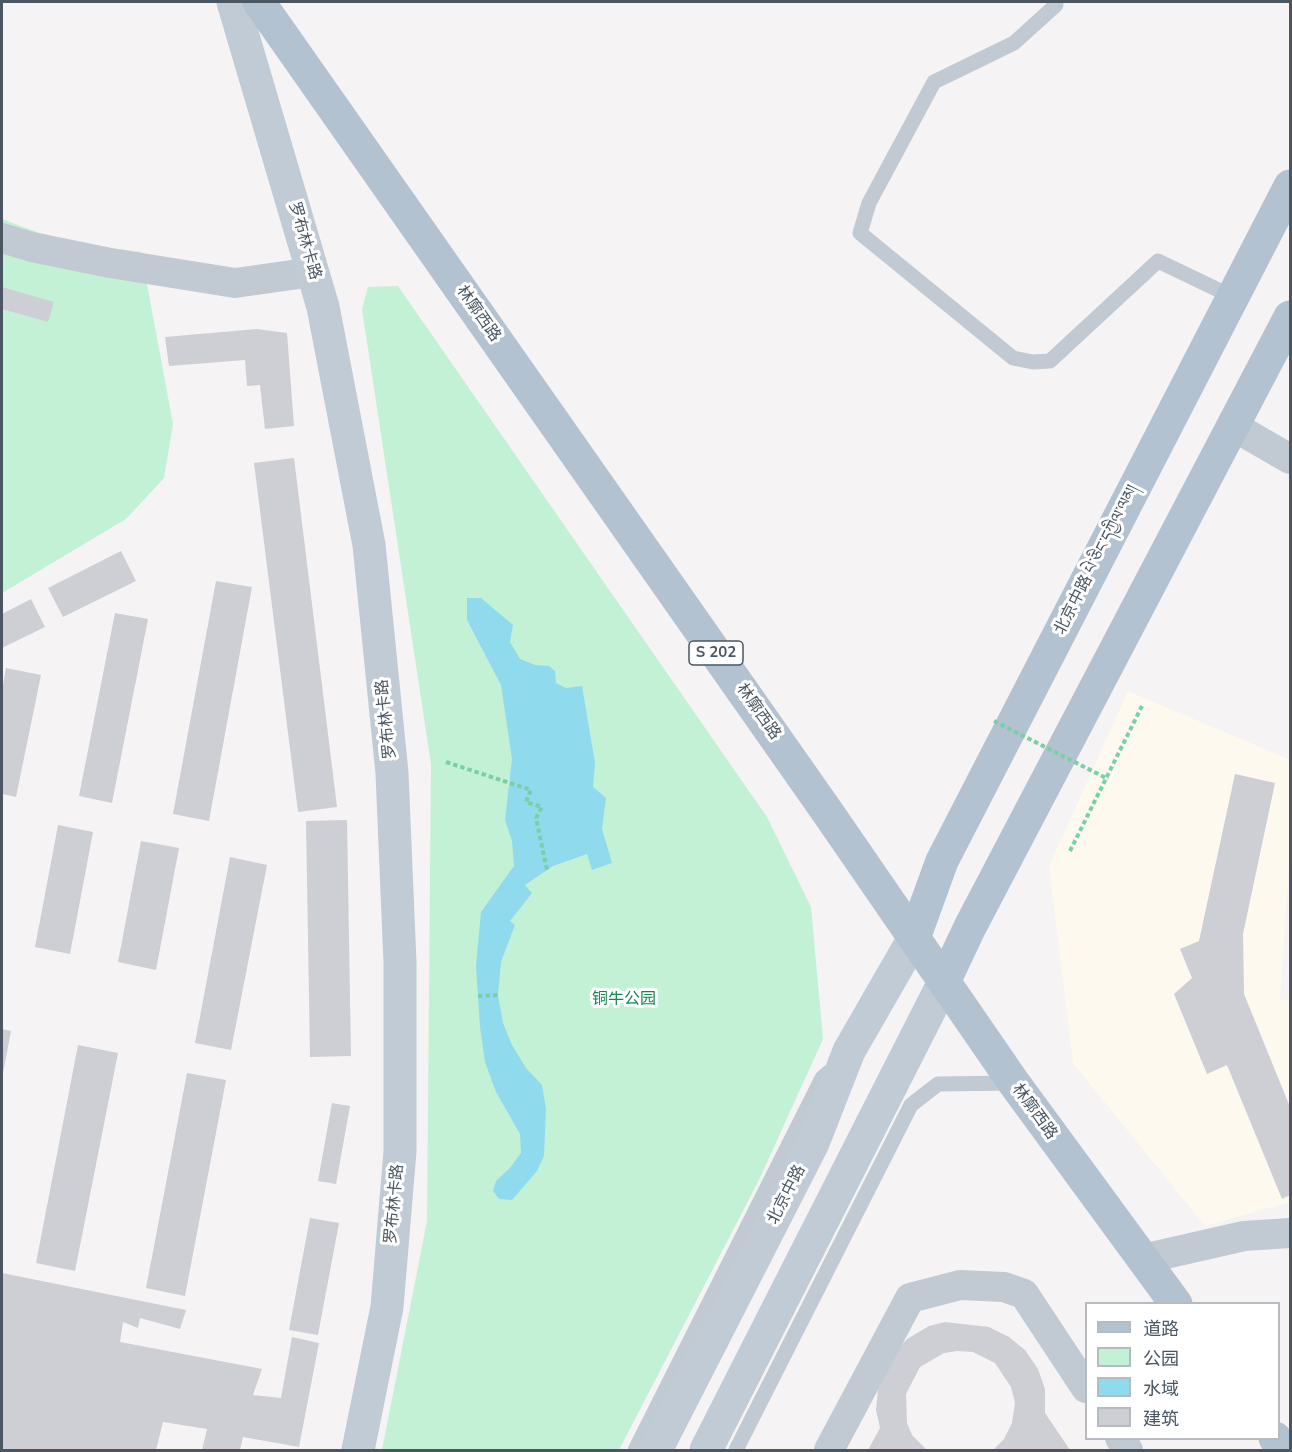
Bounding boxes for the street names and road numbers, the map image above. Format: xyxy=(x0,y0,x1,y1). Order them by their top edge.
street label: 罗布林卡路 xyxy=(284,200,324,282)
street label: 林廓西路 xyxy=(452,282,504,346)
street label: 北京中路 པེ་ཅིང་དཀྱིལ་ལམ། xyxy=(1051,482,1143,638)
road number: S 202 xyxy=(689,641,743,665)
street label: 罗布林卡路 xyxy=(373,678,401,760)
street label: 林廓西路 xyxy=(732,680,784,744)
street label: 林廓西路 xyxy=(1007,1080,1061,1144)
street label: 北京中路 xyxy=(764,1162,810,1228)
street label: 罗布林卡路 xyxy=(382,1163,408,1245)

